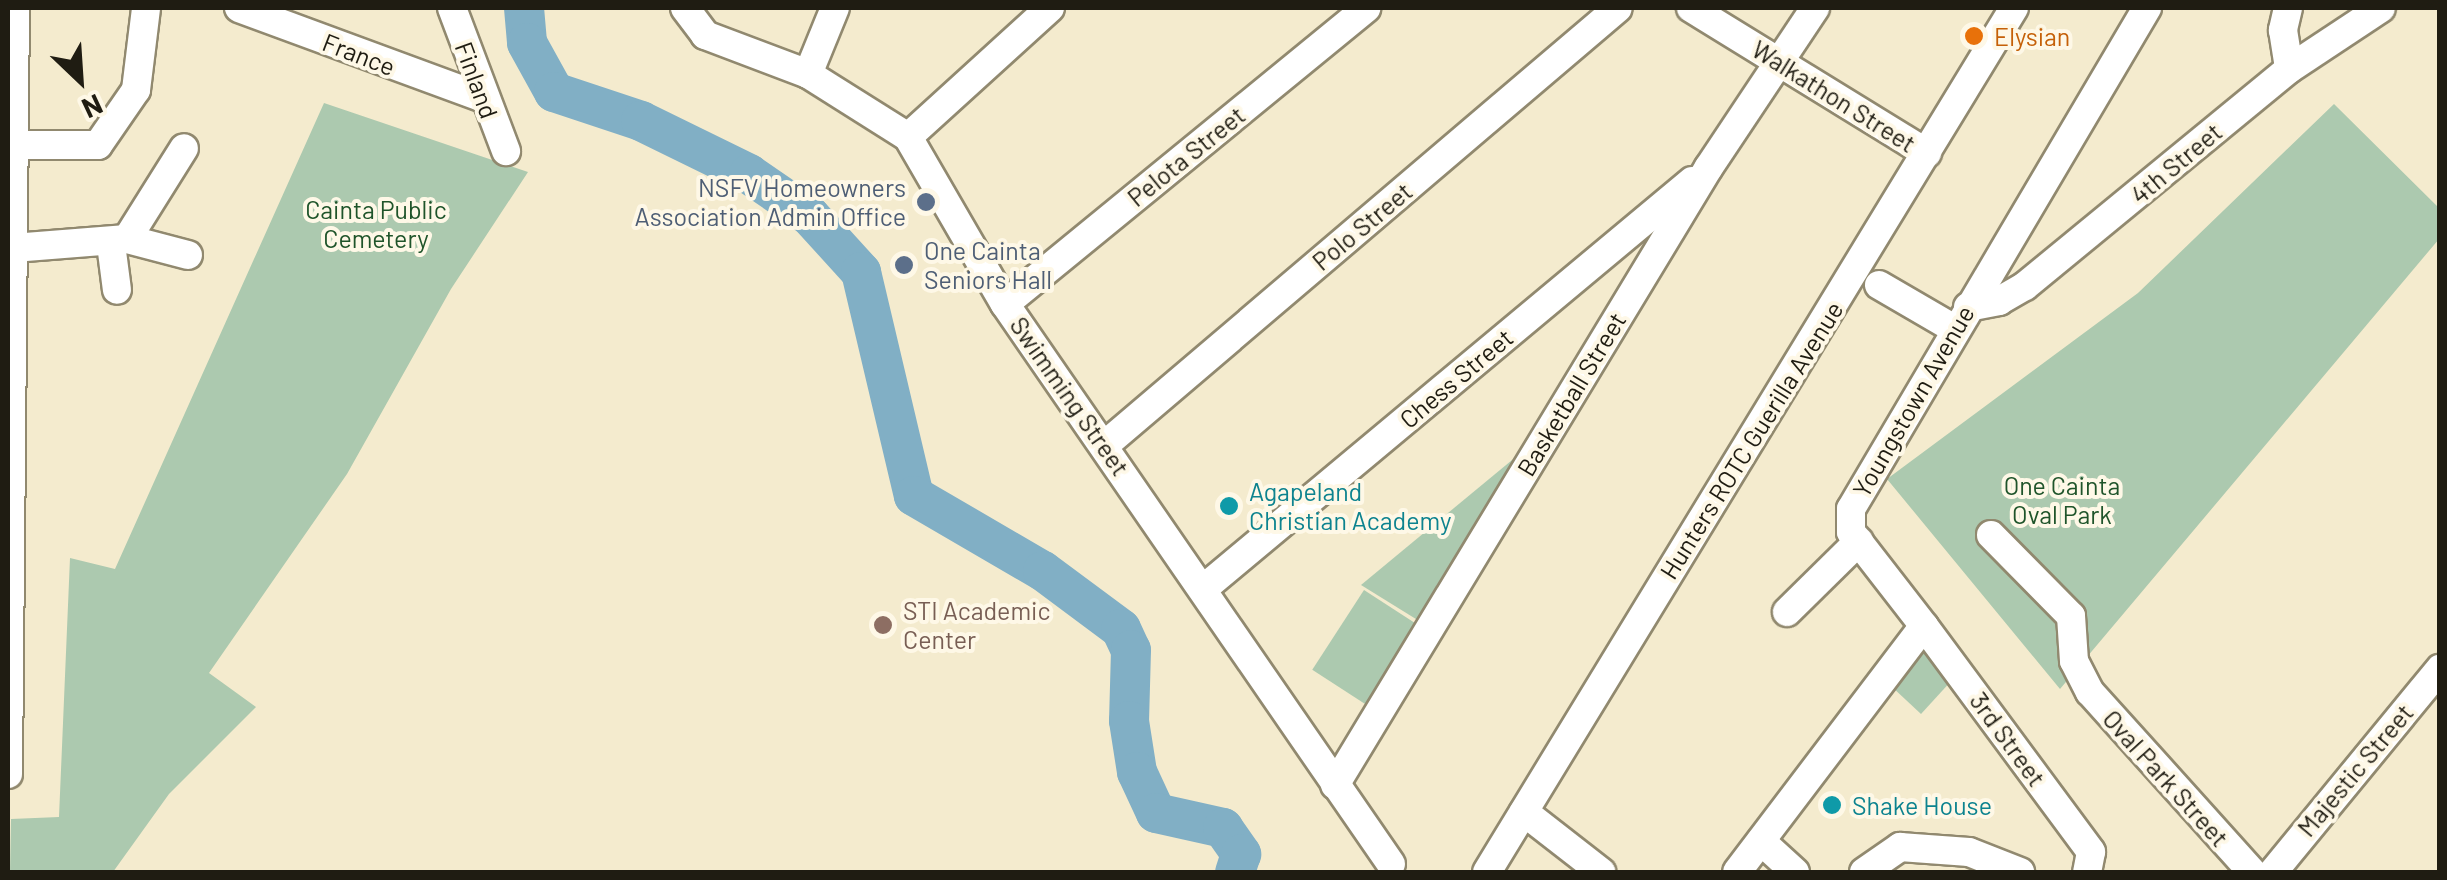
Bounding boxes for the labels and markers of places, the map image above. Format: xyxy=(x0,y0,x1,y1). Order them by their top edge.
place label: Elysian xyxy=(1994,21,2070,51)
marker: Elysian xyxy=(1963,25,1985,47)
place label: NSFV Homeowners Association Admin Office xyxy=(635,173,906,232)
marker: NSFV Homeowners Association Admin Office xyxy=(915,191,937,213)
place label: One Cainta Seniors Hall xyxy=(924,236,1052,295)
marker: One Cainta Seniors Hall xyxy=(893,254,915,276)
place label: Agapeland Christian Academy xyxy=(1249,477,1451,536)
marker: Agapeland Christian Academy xyxy=(1218,495,1240,517)
place label: STI Academic Center xyxy=(903,596,1050,655)
marker: STI Academic Center xyxy=(872,614,894,636)
place label: Shake House xyxy=(1852,790,1992,820)
marker: Shake House xyxy=(1821,794,1843,816)

